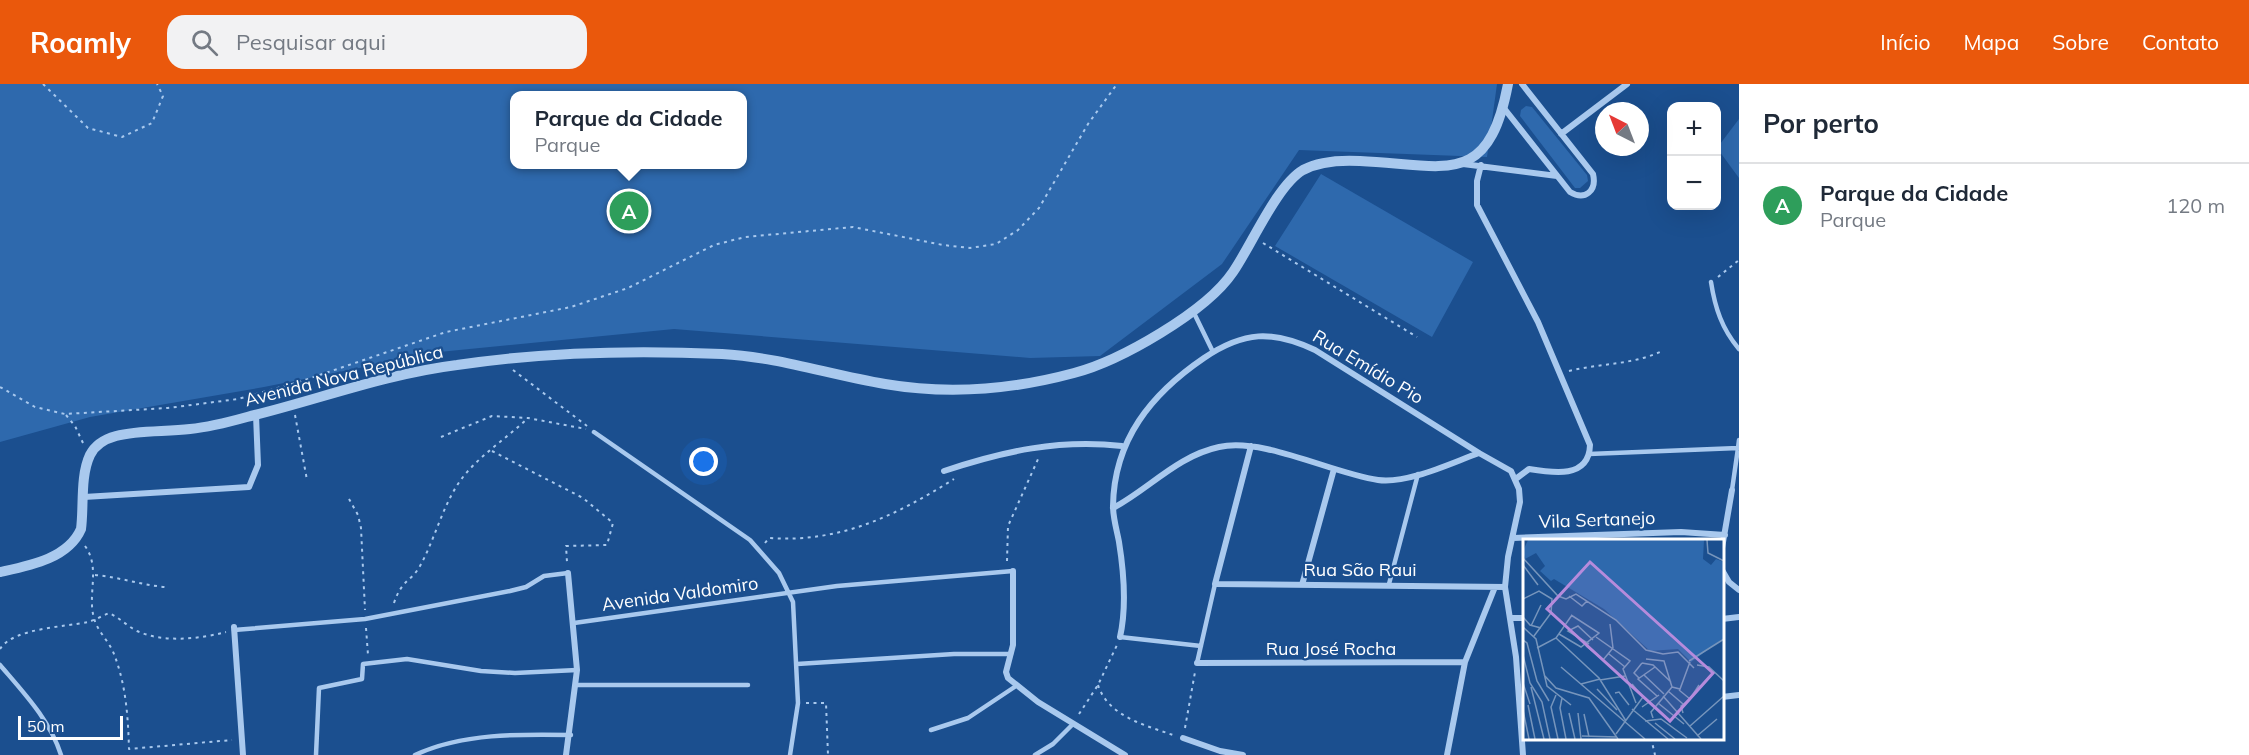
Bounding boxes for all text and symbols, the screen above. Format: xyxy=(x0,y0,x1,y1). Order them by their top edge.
search box xyxy=(167,15,587,69)
text: Roamly xyxy=(30,25,131,60)
icon: search xyxy=(188,26,221,59)
text: Pesquisar aqui xyxy=(236,28,386,56)
text: Início xyxy=(1880,29,1930,55)
text: Mapa xyxy=(1963,29,2019,55)
text: Sobre xyxy=(2052,29,2109,55)
text: Contato xyxy=(2142,29,2219,55)
popup xyxy=(510,91,747,169)
north arrow xyxy=(1595,102,1649,156)
map controls xyxy=(1667,102,1721,210)
button: + xyxy=(1667,102,1721,156)
text: Parque da Cidade xyxy=(534,104,723,132)
text: Por perto xyxy=(1763,107,1879,140)
text: Parque xyxy=(534,132,600,157)
button: − xyxy=(1667,156,1721,210)
text: Parque da Cidade xyxy=(1820,179,2008,207)
pin: A xyxy=(610,188,648,234)
text: A xyxy=(1775,193,1790,218)
text: 120 m xyxy=(2166,193,2225,218)
text: Parque xyxy=(1820,207,1886,232)
street label: Rua Emídio Pio xyxy=(1309,324,1428,409)
street label: Avenida Nova República xyxy=(242,340,446,411)
your location xyxy=(689,447,718,476)
street label: Vila Sertanejo xyxy=(1538,506,1656,533)
inset map xyxy=(1523,539,1724,740)
street label: Rua São Raui xyxy=(1303,558,1417,581)
street label: Avenida Valdomiro xyxy=(600,571,760,616)
street label: Rua José Rocha xyxy=(1266,637,1396,660)
scale bar xyxy=(18,713,123,740)
text: 50 m xyxy=(27,716,64,736)

